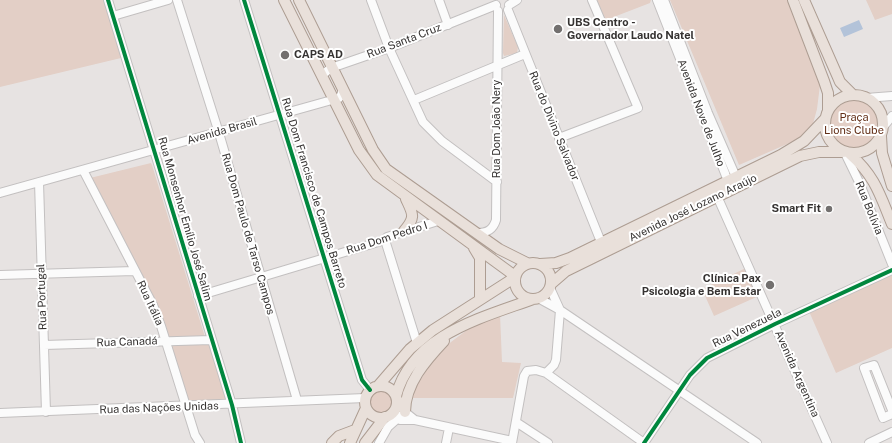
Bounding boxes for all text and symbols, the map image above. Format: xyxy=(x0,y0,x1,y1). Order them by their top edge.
place label: UBS Centro - Governador Laudo Natel xyxy=(567,16,694,42)
street label: Rua Santa Cruz xyxy=(365,21,443,61)
marker: UBS Centro - Governador Laudo Natel xyxy=(552,23,564,35)
place label: CAPS AD xyxy=(294,48,343,62)
marker: CAPS AD xyxy=(279,49,291,61)
street label: Avenida Nove de Julho xyxy=(674,57,728,169)
street label: Rua do Divino Salvador xyxy=(526,69,582,183)
street label: Rua Dom João Nery xyxy=(490,80,504,178)
street label: Rua Dom Francisco de Campos Barreto xyxy=(279,96,349,290)
park label: Praça Lions Clube xyxy=(824,111,884,137)
street label: Avenida Brasil xyxy=(185,115,259,147)
street label: Rua Monsenhor Emílio José Salim xyxy=(155,135,215,303)
street label: Rua Dom Paulo de Tarso Campos xyxy=(219,152,277,316)
street label: Avenida José Lozano Araújo xyxy=(627,171,759,245)
street label: Rua Bolívia xyxy=(852,179,886,237)
place label: Smart Fit xyxy=(772,202,821,216)
marker: Smart Fit xyxy=(824,204,834,214)
street label: Rua Dom Pedro I xyxy=(345,219,429,257)
street label: Rua Portugal xyxy=(34,264,50,330)
place label: Clínica Pax Psicologia e Bem Estar xyxy=(642,272,761,298)
street label: Rua Itália xyxy=(134,278,166,328)
marker: Clínica Pax Psicologia e Bem Estar xyxy=(764,279,776,291)
street label: Rua Venezuela xyxy=(710,306,784,350)
street label: Avenida Argentina xyxy=(772,329,822,419)
street label: Rua Canadá xyxy=(96,334,158,350)
street label: Rua das Nações Unidas xyxy=(99,399,219,417)

